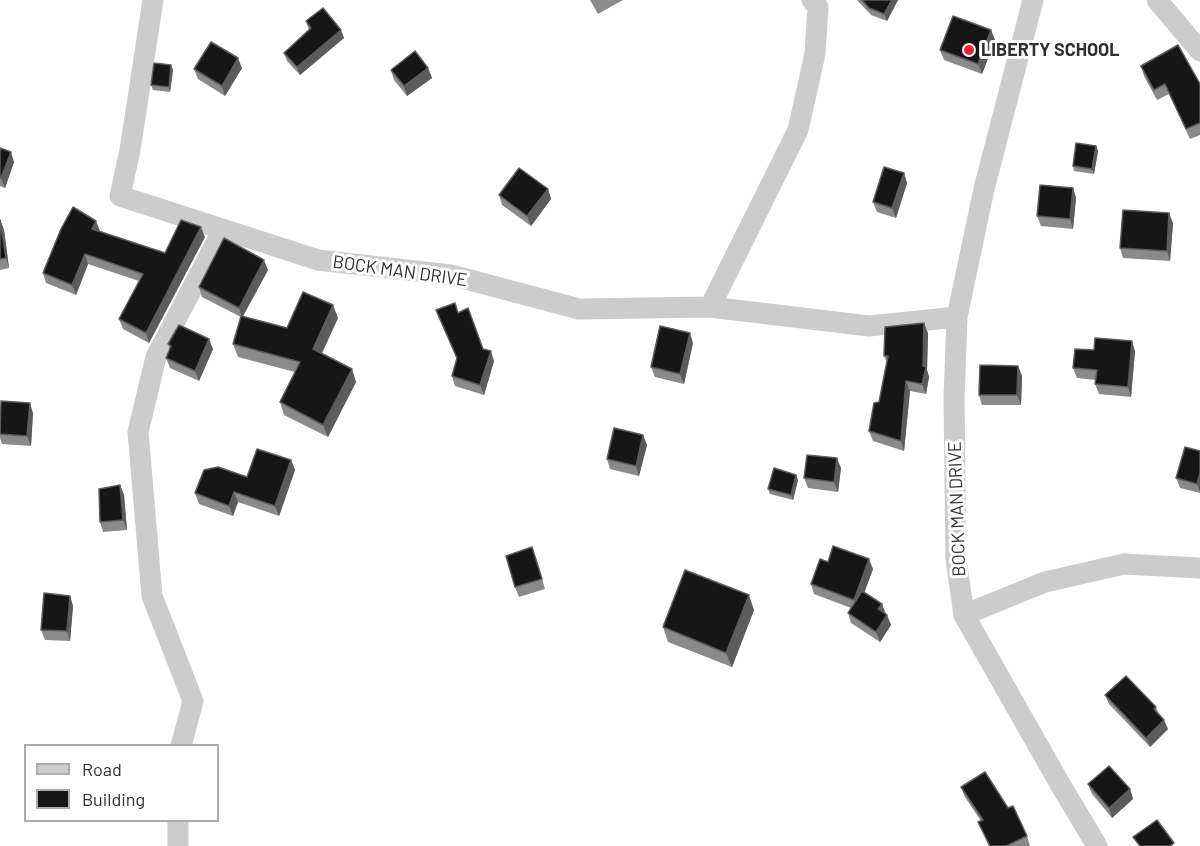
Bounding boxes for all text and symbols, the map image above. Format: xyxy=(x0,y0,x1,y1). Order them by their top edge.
place label: LIBERTY SCHOOL xyxy=(981,39,1120,61)
marker: LIBERTY SCHOOL xyxy=(962,43,976,57)
street label: BOCK MAN DRIVE xyxy=(331,251,469,291)
street label: BOCK MAN DRIVE xyxy=(944,441,970,577)
legend xyxy=(24,744,219,822)
text: Road xyxy=(82,758,122,780)
text: Building xyxy=(82,788,145,810)

